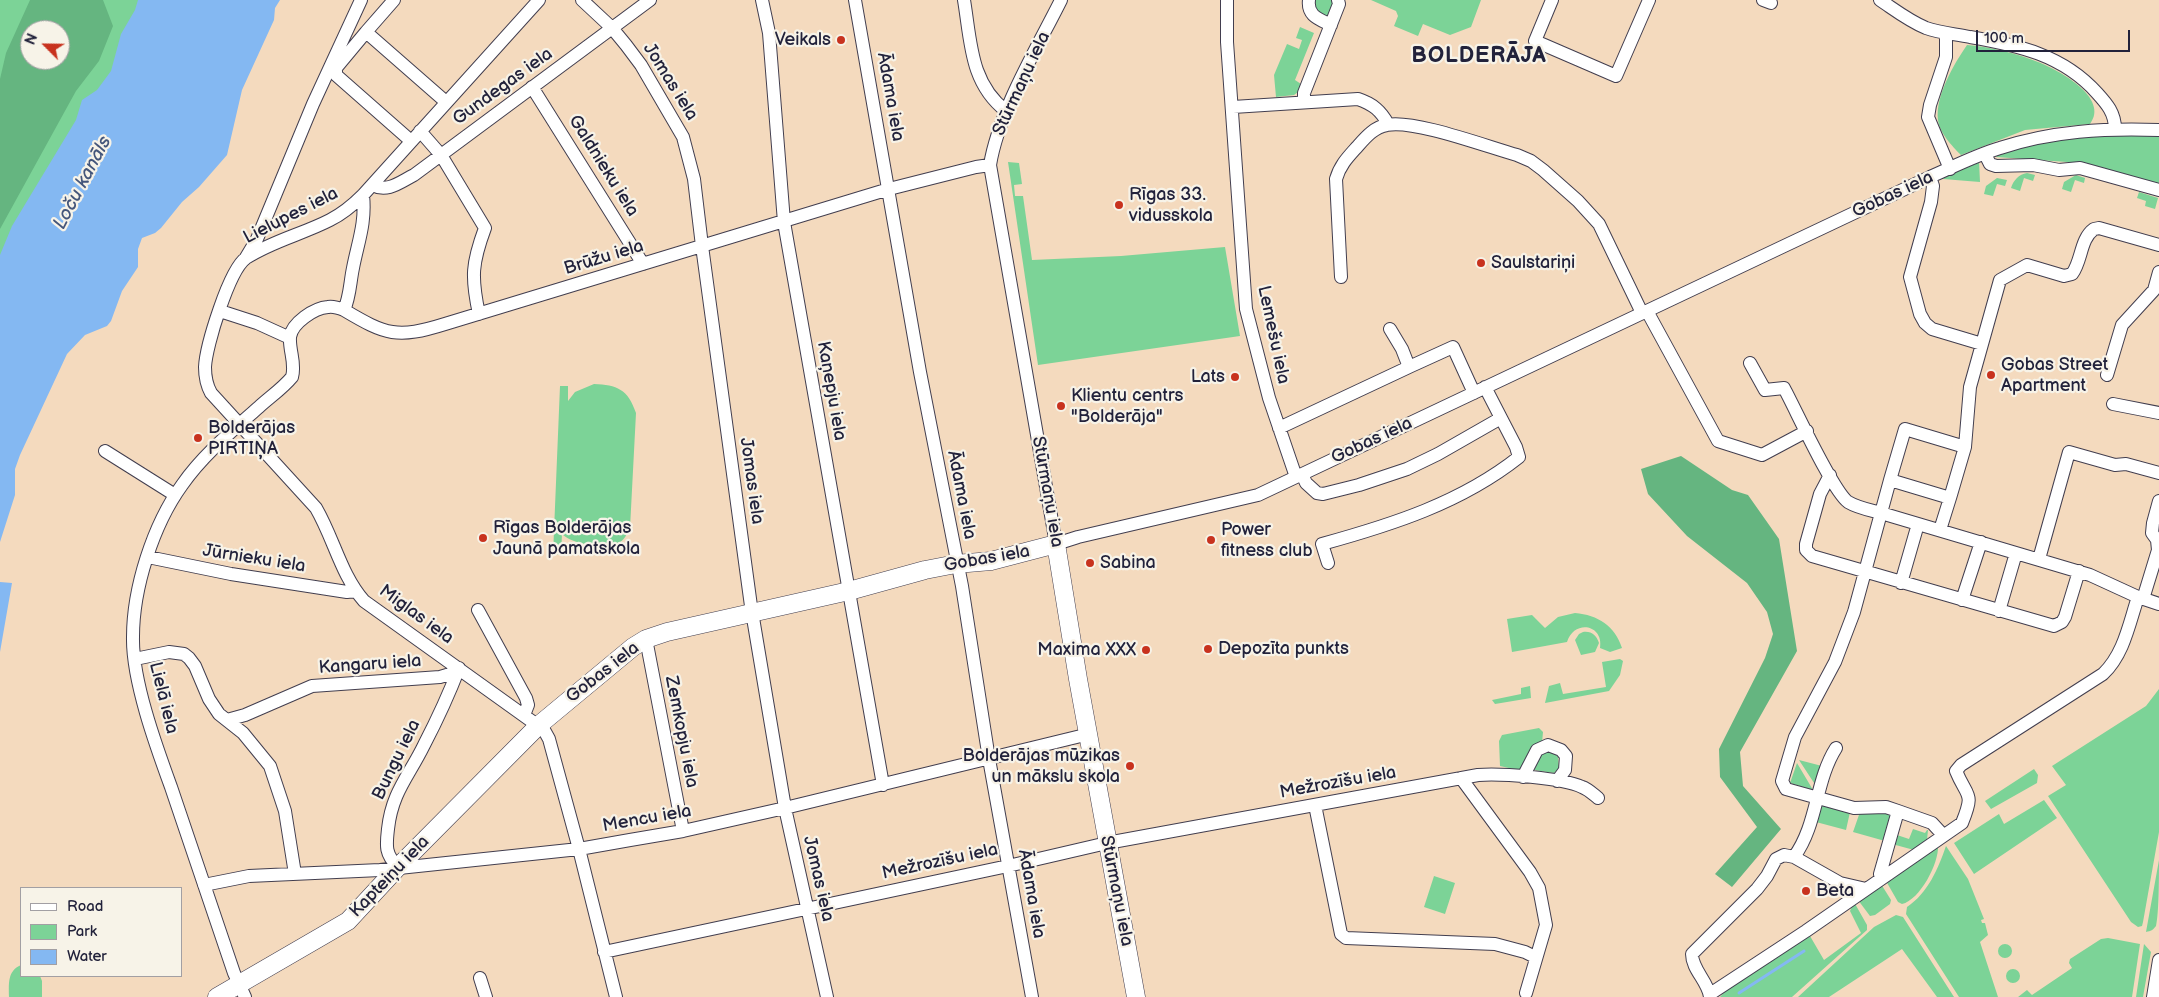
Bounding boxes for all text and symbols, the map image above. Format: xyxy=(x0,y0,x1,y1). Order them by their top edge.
north arrow xyxy=(20,20,70,70)
scale bar xyxy=(1979,20,2133,52)
place label: Veikals xyxy=(775,29,831,51)
street label: Stūrmaņu iela xyxy=(989,29,1055,139)
text: 100 m xyxy=(1984,29,2024,48)
text: N xyxy=(22,31,42,48)
marker: Veikals xyxy=(835,34,847,46)
street label: Jomas iela xyxy=(638,39,702,125)
district label: BOLDERĀJA xyxy=(1410,43,1548,69)
street label: Gundegas iela xyxy=(449,44,557,130)
street label: Ādama iela xyxy=(872,51,908,143)
street label: Galdnieku iela xyxy=(563,111,643,221)
water label: Loču kanāls xyxy=(49,133,117,233)
street label: Gobas iela xyxy=(1849,167,1937,223)
street label: Lielupes iela xyxy=(240,183,342,249)
place label: Rīgas 33. vidusskola xyxy=(1129,184,1213,226)
marker: Rīgas 33. vidusskola xyxy=(1113,199,1125,211)
street label: Brūžu iela xyxy=(562,236,646,280)
place label: Saulstariņi xyxy=(1491,252,1575,274)
marker: Saulstariņi xyxy=(1475,257,1487,269)
street label: Lemešu iela xyxy=(1252,284,1294,386)
street label: Kaņepju iela xyxy=(812,340,850,442)
place label: Gobas Street Apartment xyxy=(2001,354,2108,396)
place label: Lats xyxy=(1191,366,1225,388)
marker: Gobas Street Apartment xyxy=(1985,369,1997,381)
marker: Lats xyxy=(1229,371,1241,383)
place label: Klientu centrs "Bolderāja" xyxy=(1071,385,1183,428)
marker: Klientu centrs "Bolderāja" xyxy=(1055,400,1067,412)
street label: Gobas iela xyxy=(1328,413,1416,469)
place label: Bolderājas PIRTIŅA xyxy=(208,417,295,459)
marker: Bolderājas PIRTIŅA xyxy=(192,432,204,444)
street label: Stūrmaņu iela xyxy=(1027,435,1067,549)
street label: Jomas iela xyxy=(734,436,768,526)
street label: Ādama iela xyxy=(942,449,980,541)
place label: Rīgas Bolderājas Jaunā pamatskola xyxy=(493,517,640,560)
place label: Power fitness club xyxy=(1221,519,1313,562)
marker: Rīgas Bolderājas Jaunā pamatskola xyxy=(477,532,489,544)
marker: Power fitness club xyxy=(1205,534,1217,546)
street label: Jūrnieku iela xyxy=(201,540,307,578)
street label: Gobas iela xyxy=(942,541,1032,577)
place label: Sabina xyxy=(1100,552,1156,574)
marker: Sabina xyxy=(1084,557,1096,569)
street label: Miglas iela xyxy=(374,581,458,649)
street label: Gobas iela xyxy=(562,638,644,708)
place label: Depozīta punkts xyxy=(1218,638,1349,660)
place label: Maxima XXX xyxy=(1037,639,1136,661)
marker: Depozīta punkts xyxy=(1202,643,1214,655)
marker: Maxima XXX xyxy=(1140,644,1152,656)
street label: Kangaru iela xyxy=(318,651,422,679)
street label: Lielā iela xyxy=(144,660,182,736)
street label: Zemkopju iela xyxy=(660,674,702,790)
street label: Bungu iela xyxy=(368,716,426,804)
place label: Bolderājas mūzikas un mākslu skola xyxy=(962,745,1120,788)
marker: Bolderājas mūzikas un mākslu skola xyxy=(1124,760,1136,772)
street label: Mežrozīšu iela xyxy=(1278,762,1398,804)
street label: Mencu iela xyxy=(601,801,693,837)
street label: Kapteiņu iela xyxy=(346,832,434,922)
street label: Jomas iela xyxy=(798,834,838,924)
street label: Stūrmaņu iela xyxy=(1095,834,1137,948)
street label: Mežrozīšu iela xyxy=(880,839,1000,885)
street label: Ādama iela xyxy=(1013,848,1049,940)
place label: Beta xyxy=(1816,880,1854,902)
marker: Beta xyxy=(1800,885,1812,897)
legend xyxy=(20,887,182,977)
text: Road xyxy=(67,897,103,916)
text: Park xyxy=(67,922,97,941)
text: Water xyxy=(67,947,107,966)

